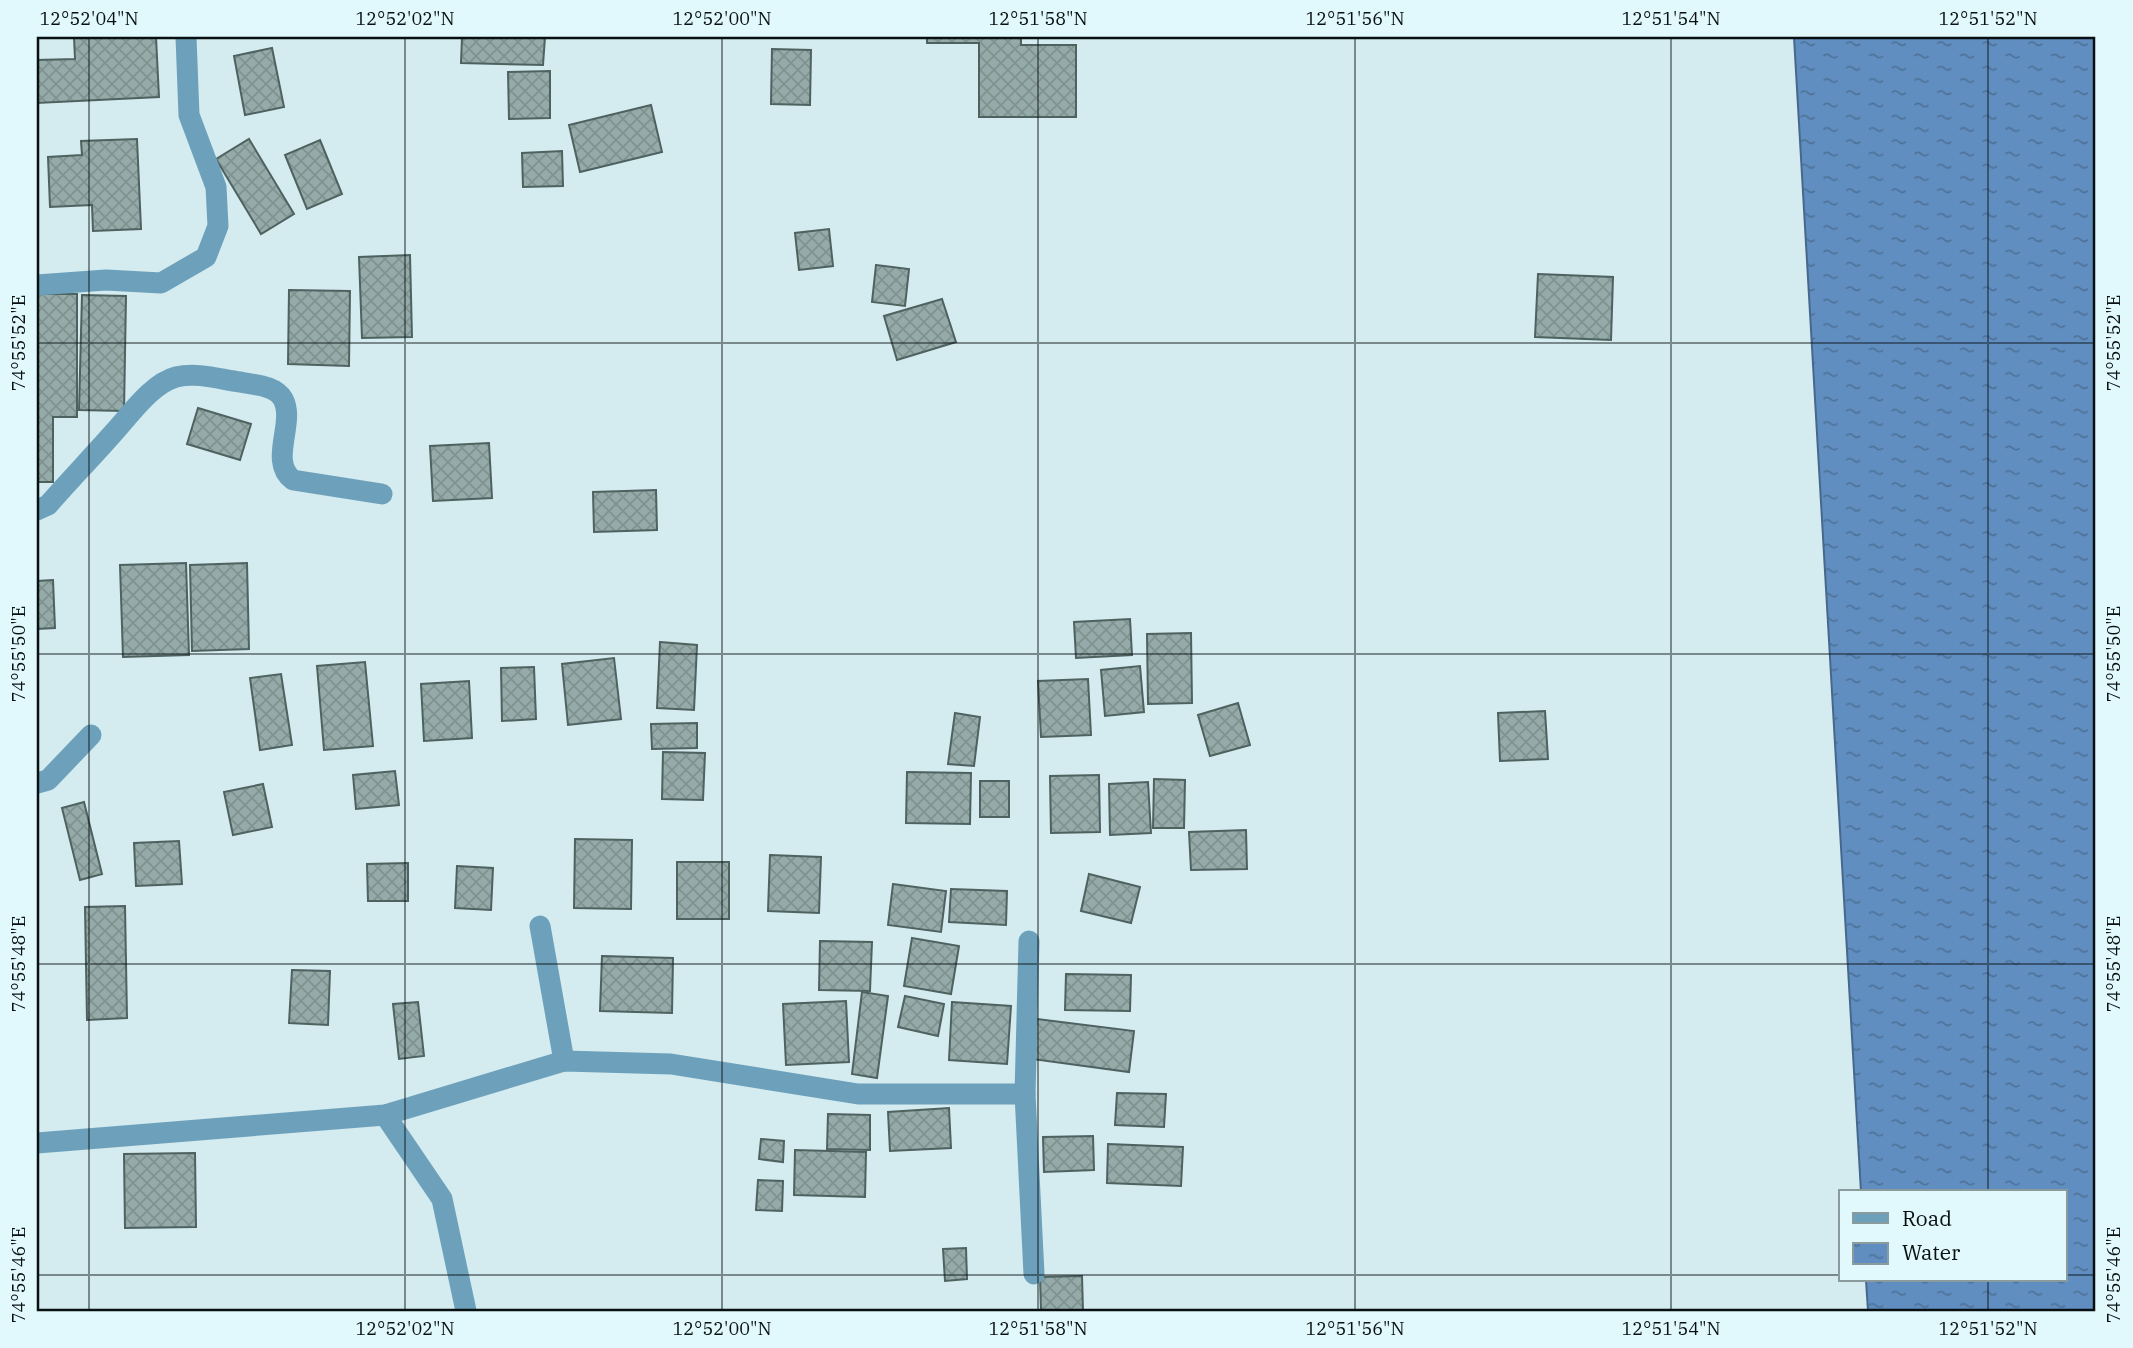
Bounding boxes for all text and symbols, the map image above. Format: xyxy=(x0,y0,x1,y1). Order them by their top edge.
text: 12°52'04"N xyxy=(40,7,139,30)
text: 12°52'02"N xyxy=(356,7,455,30)
text: 12°52'00"N xyxy=(673,7,772,30)
text: 12°51'58"N xyxy=(989,7,1088,30)
text: 12°51'56"N xyxy=(1306,7,1405,30)
text: 12°51'54"N xyxy=(1622,7,1721,30)
text: 12°51'52"N xyxy=(1939,7,2038,30)
text: 74°55'52"E xyxy=(7,295,30,391)
text: 74°55'52"E xyxy=(2102,295,2125,391)
text: 74°55'50"E xyxy=(7,606,30,702)
text: 74°55'50"E xyxy=(2102,606,2125,702)
text: 74°55'48"E xyxy=(7,916,30,1012)
text: 74°55'48"E xyxy=(2102,916,2125,1012)
legend xyxy=(1839,1190,2066,1282)
text: Road xyxy=(1902,1204,1952,1232)
text: 74°55'46"E xyxy=(7,1227,30,1323)
text: 74°55'46"E xyxy=(2102,1227,2125,1323)
text: Water xyxy=(1902,1238,1961,1266)
text: 12°52'02"N xyxy=(356,1317,455,1340)
text: 12°52'00"N xyxy=(673,1317,772,1340)
text: 12°51'58"N xyxy=(989,1317,1088,1340)
text: 12°51'56"N xyxy=(1306,1317,1405,1340)
text: 12°51'54"N xyxy=(1622,1317,1721,1340)
text: 12°51'52"N xyxy=(1939,1317,2038,1340)

